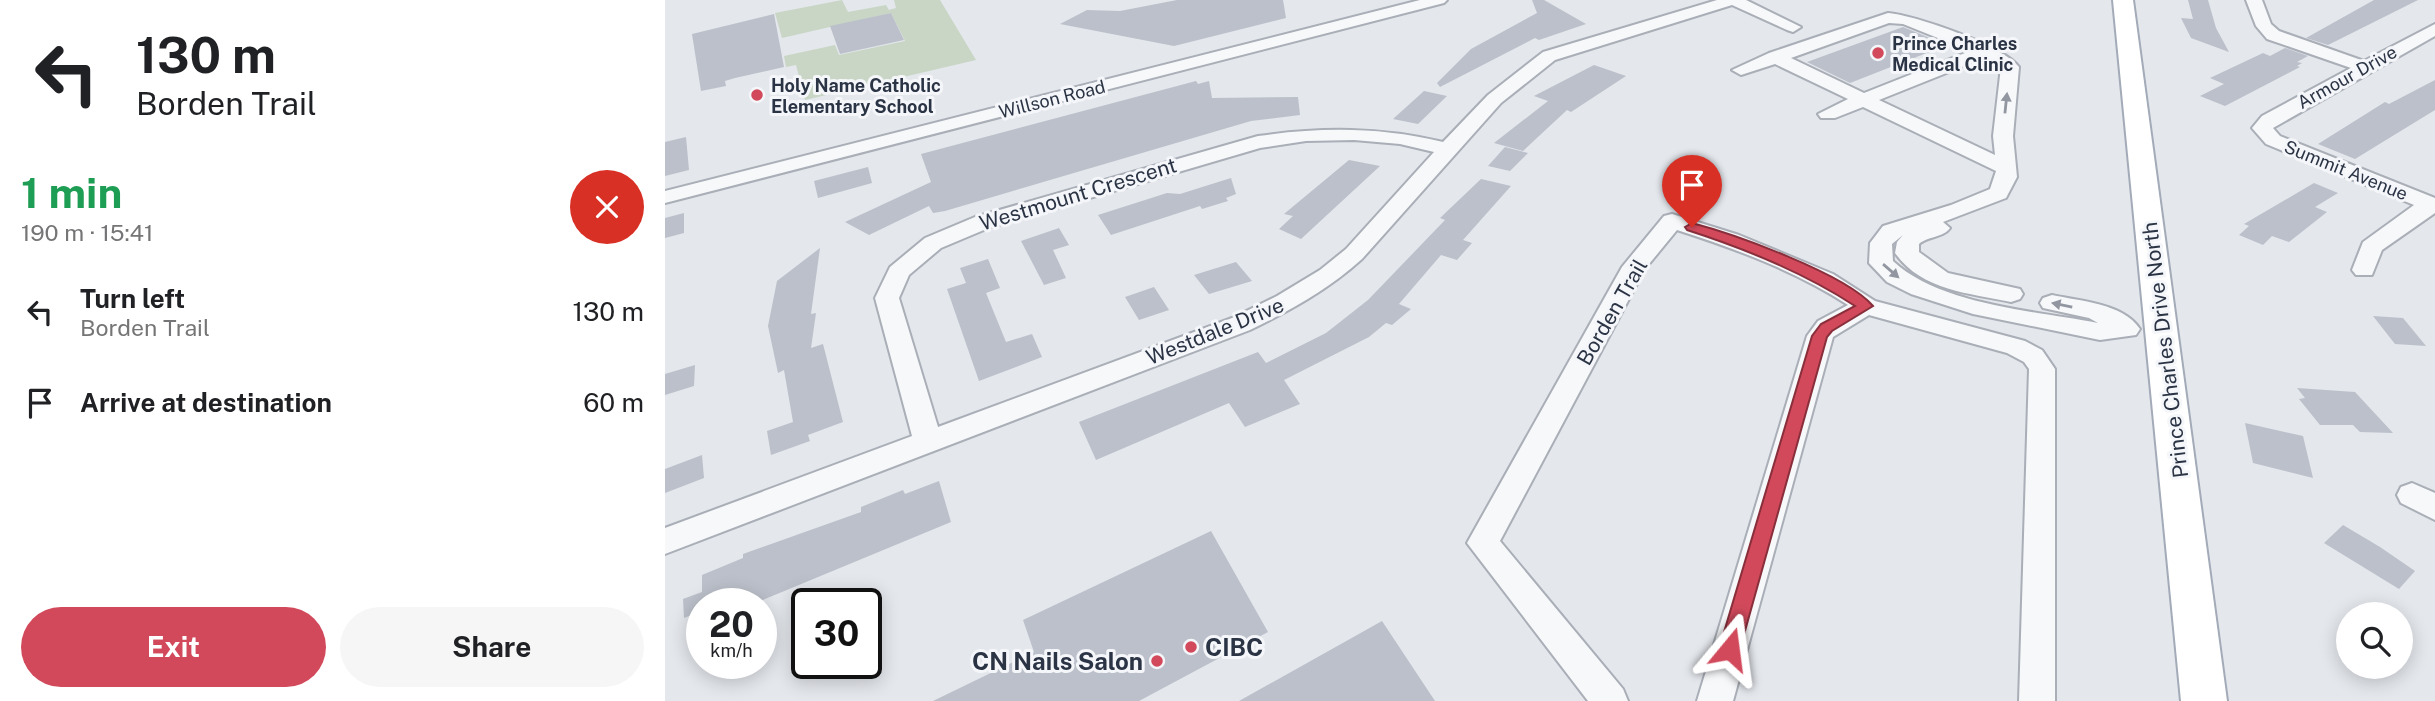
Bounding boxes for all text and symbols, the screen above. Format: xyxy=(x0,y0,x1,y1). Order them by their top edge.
text: 130 m xyxy=(136,26,276,84)
icon: left xyxy=(21,28,112,119)
place label: Prince Charles Medical Clinic xyxy=(1892,33,2017,75)
street label: Armour Drive xyxy=(2294,41,2400,113)
marker: Prince Charles Medical Clinic xyxy=(1870,45,1886,61)
place label: Holy Name Catholic Elementary School xyxy=(771,75,941,117)
street label: Willson Road xyxy=(997,76,1107,122)
text: Borden Trail xyxy=(136,85,317,122)
marker: Holy Name Catholic Elementary School xyxy=(749,87,765,103)
one-way arrow xyxy=(2001,91,2012,113)
street label: Summit Avenue xyxy=(2281,136,2411,204)
street label: Westmount Crescent xyxy=(976,152,1180,236)
pin xyxy=(1662,155,1722,227)
icon: arrive xyxy=(1673,166,1711,204)
text: 1 min xyxy=(21,168,122,217)
button: close xyxy=(570,170,644,244)
text: 190 m · 15:41 xyxy=(21,219,153,246)
street label: Prince Charles Drive North xyxy=(2137,221,2193,479)
street label: Borden Trail xyxy=(1572,254,1652,370)
one-way arrow xyxy=(1882,263,1900,279)
text: Turn left xyxy=(80,283,185,314)
street label: Westdale Drive xyxy=(1143,292,1287,370)
icon: left xyxy=(21,293,59,331)
text: 130 m xyxy=(572,296,644,327)
one-way arrow xyxy=(2051,300,2073,311)
text: Borden Trail xyxy=(80,314,210,341)
icon: arrive xyxy=(21,384,59,422)
text: Arrive at destination xyxy=(80,387,332,418)
text: 60 m xyxy=(583,387,644,418)
speed limit sign: 30 xyxy=(791,588,882,679)
map controls xyxy=(2336,602,2413,679)
button: search xyxy=(2336,602,2413,679)
text: 20 xyxy=(709,604,754,645)
button: Exit xyxy=(21,607,326,687)
button: Share xyxy=(340,607,644,687)
position arrow xyxy=(1693,612,1767,686)
place label: CIBC xyxy=(1205,633,1263,661)
marker: CIBC xyxy=(1183,639,1199,655)
text: km/h xyxy=(710,640,753,661)
place label: CN Nails Salon xyxy=(972,647,1143,675)
marker: CN Nails Salon xyxy=(1149,653,1165,669)

